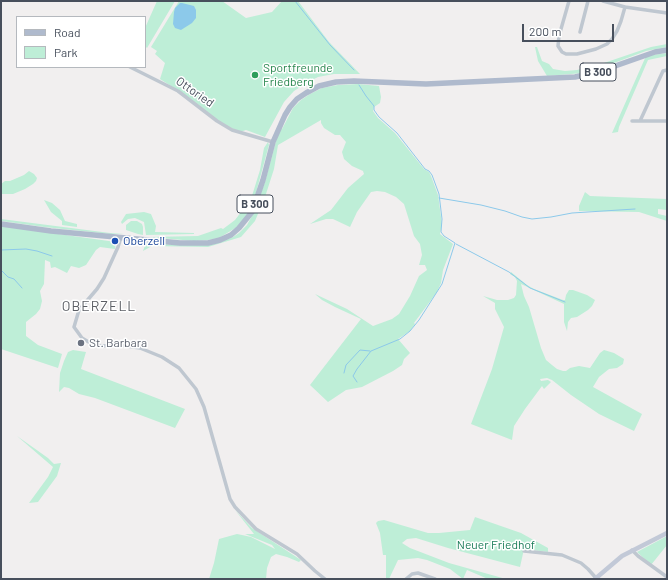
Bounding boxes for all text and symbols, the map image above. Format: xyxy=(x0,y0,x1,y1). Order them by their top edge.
legend xyxy=(16,16,146,68)
scale bar xyxy=(524,16,616,42)
text: 200 m xyxy=(529,24,561,38)
text: Road xyxy=(54,25,81,39)
text: Park xyxy=(54,45,78,59)
place label: Sportfreunde Friedberg xyxy=(263,61,333,89)
road number: B 300 xyxy=(580,63,616,81)
marker: Sportfreunde Friedberg xyxy=(250,70,260,80)
street label: Ottoried xyxy=(173,74,217,110)
road number: B 300 xyxy=(237,195,273,213)
place label: Oberzell xyxy=(123,234,165,248)
marker: Oberzell xyxy=(110,236,120,246)
district label: OBERZELL xyxy=(62,298,136,314)
place label: St. Barbara xyxy=(89,336,147,350)
marker: St. Barbara xyxy=(76,338,86,348)
park label: Neuer Friedhof xyxy=(457,538,535,552)

